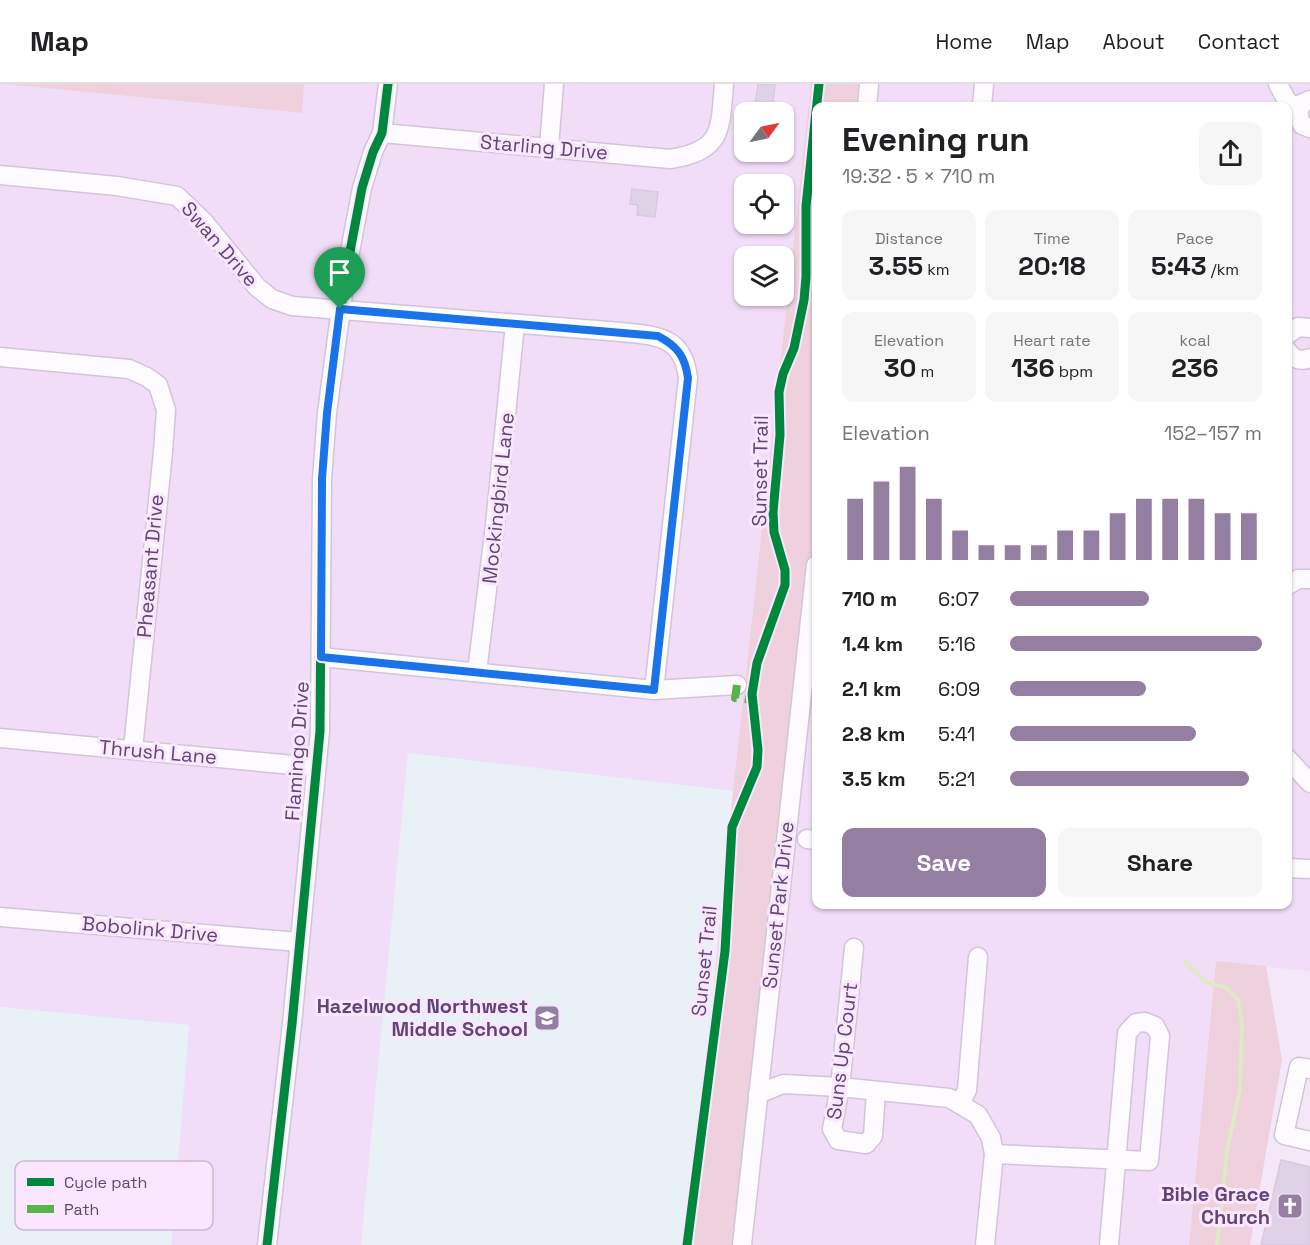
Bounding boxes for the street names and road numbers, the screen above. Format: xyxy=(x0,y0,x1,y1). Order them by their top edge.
street label: Starling Drive xyxy=(479,128,609,166)
street label: Swan Drive xyxy=(176,196,264,292)
street label: Mockingbird Lane xyxy=(476,411,520,585)
street label: Sunset Trail xyxy=(746,415,774,527)
street label: Pheasant Drive xyxy=(131,493,169,639)
street label: Flamingo Drive xyxy=(279,680,315,822)
street label: Thrush Lane xyxy=(98,734,218,770)
street label: Sunset Park Drive xyxy=(756,820,800,990)
street label: Sunset Trail xyxy=(685,904,723,1018)
street label: Bobolink Drive xyxy=(81,910,219,948)
street label: Suns Up Court xyxy=(821,981,863,1121)

